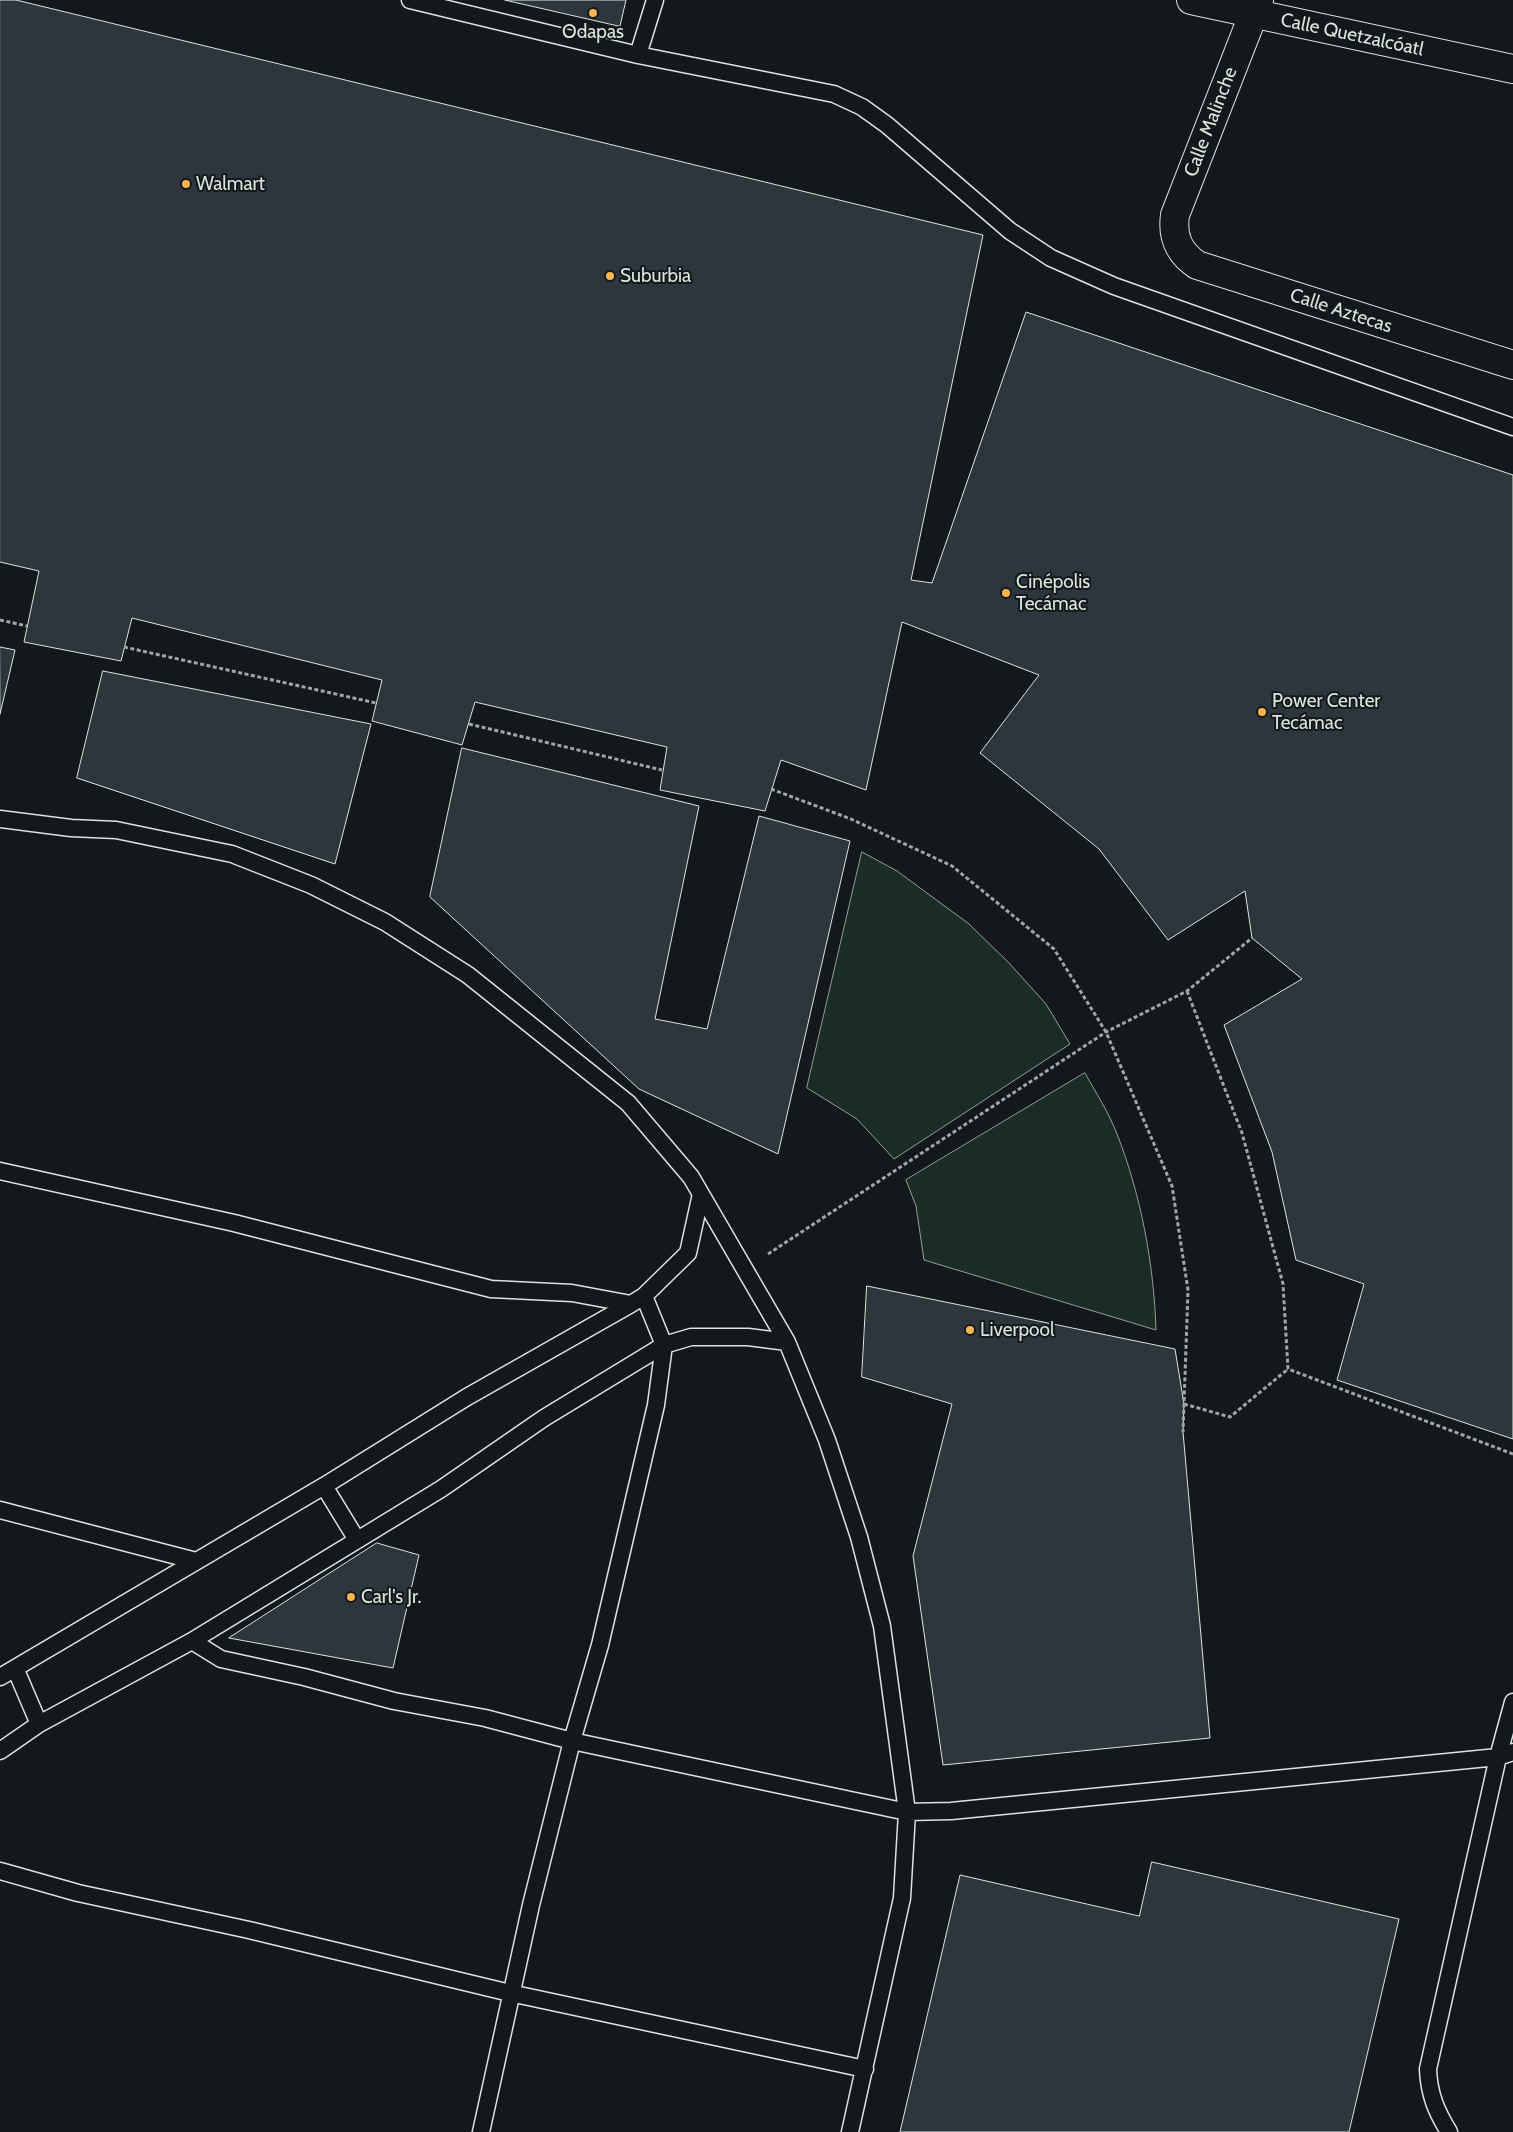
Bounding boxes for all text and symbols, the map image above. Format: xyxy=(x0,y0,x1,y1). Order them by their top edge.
marker: Odapas xyxy=(587,7,599,19)
street label: Calle Quetzalcóatl xyxy=(1278,9,1426,61)
place label: Odapas xyxy=(562,21,624,43)
street label: Calle Malinche xyxy=(1180,64,1242,180)
place label: Walmart xyxy=(196,173,265,195)
marker: Walmart xyxy=(180,178,192,190)
place label: Suburbia xyxy=(620,265,691,287)
marker: Suburbia xyxy=(604,270,616,282)
street label: Calle Aztecas xyxy=(1287,284,1395,338)
place label: Cinépolis Tecámac xyxy=(1016,571,1090,615)
marker: Cinépolis Tecámac xyxy=(1000,587,1012,599)
place label: Power Center Tecámac xyxy=(1272,690,1380,734)
marker: Power Center Tecámac xyxy=(1256,706,1268,718)
place label: Liverpool xyxy=(980,1319,1054,1341)
marker: Liverpool xyxy=(964,1324,976,1336)
place label: Carl's Jr. xyxy=(361,1586,421,1608)
marker: Carl's Jr. xyxy=(345,1591,357,1603)

